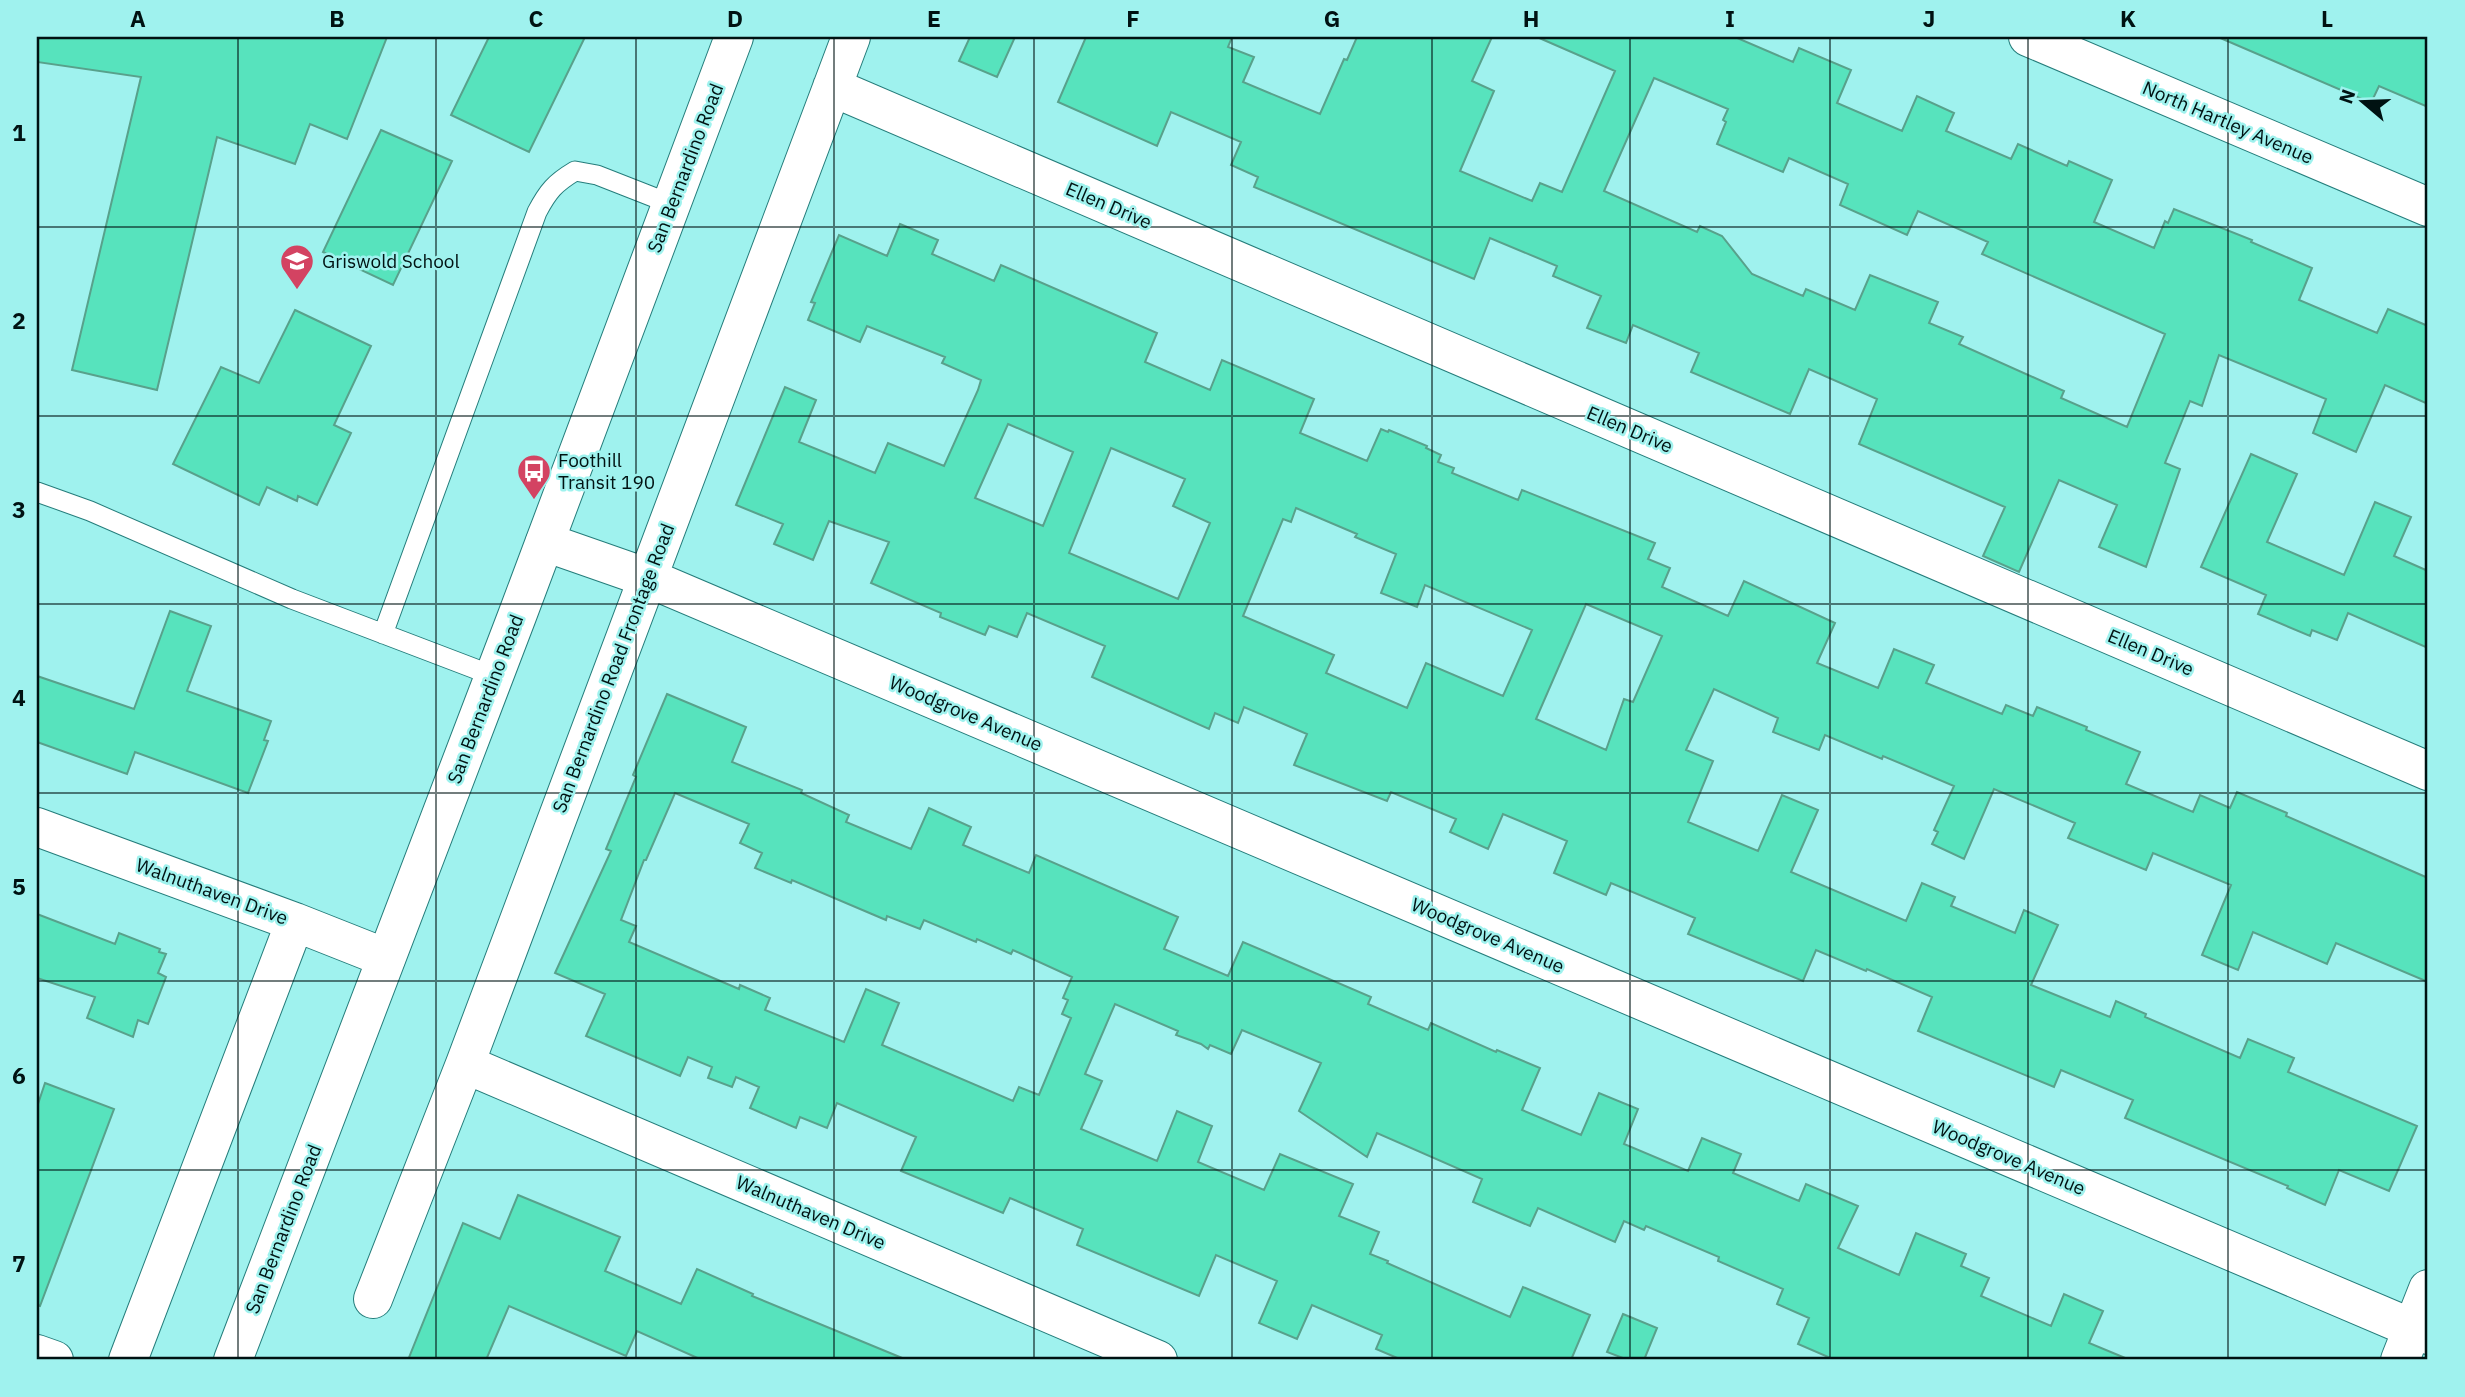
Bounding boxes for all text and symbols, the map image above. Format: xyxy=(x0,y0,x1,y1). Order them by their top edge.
text: A xyxy=(130,3,146,33)
text: B xyxy=(329,3,345,33)
text: C xyxy=(529,3,544,33)
text: D xyxy=(727,3,743,33)
text: E xyxy=(927,3,941,33)
text: F xyxy=(1126,3,1140,33)
text: G xyxy=(1324,3,1340,33)
text: H xyxy=(1523,3,1539,33)
text: I xyxy=(1725,3,1735,33)
text: J xyxy=(1923,3,1935,33)
text: K xyxy=(2120,3,2136,33)
text: L xyxy=(2321,3,2333,33)
north arrow xyxy=(2328,66,2398,136)
street label: North Hartley Avenue xyxy=(2139,75,2317,169)
street label: San Bernardino Road xyxy=(642,80,728,256)
text: N xyxy=(2333,86,2361,107)
text: 1 xyxy=(12,117,26,147)
street label: Ellen Drive xyxy=(1062,176,1156,234)
school or university icon: Griswold School xyxy=(278,242,316,291)
place label: Griswold School xyxy=(322,249,460,273)
text: 2 xyxy=(12,305,26,335)
street label: Ellen Drive xyxy=(1583,400,1677,458)
place label: Foothill Transit 190 xyxy=(558,448,655,494)
bus stop icon: Foothill Transit 190 xyxy=(515,452,553,501)
text: 3 xyxy=(12,494,26,524)
street label: San Bernardino Road Frontage Road xyxy=(547,520,679,816)
street label: San Bernardino Road xyxy=(442,611,528,787)
street label: Ellen Drive xyxy=(2104,623,2198,681)
street label: Woodgrove Avenue xyxy=(886,670,1046,756)
text: 4 xyxy=(12,682,26,712)
street label: Walnuthaven Drive xyxy=(133,852,291,930)
text: 5 xyxy=(12,871,26,901)
street label: Woodgrove Avenue xyxy=(1408,892,1568,978)
text: 6 xyxy=(12,1060,26,1090)
street label: Woodgrove Avenue xyxy=(1929,1114,2089,1200)
street label: San Bernardino Road xyxy=(240,1141,326,1317)
street label: Walnuthaven Drive xyxy=(733,1170,889,1254)
text: 7 xyxy=(12,1248,26,1278)

